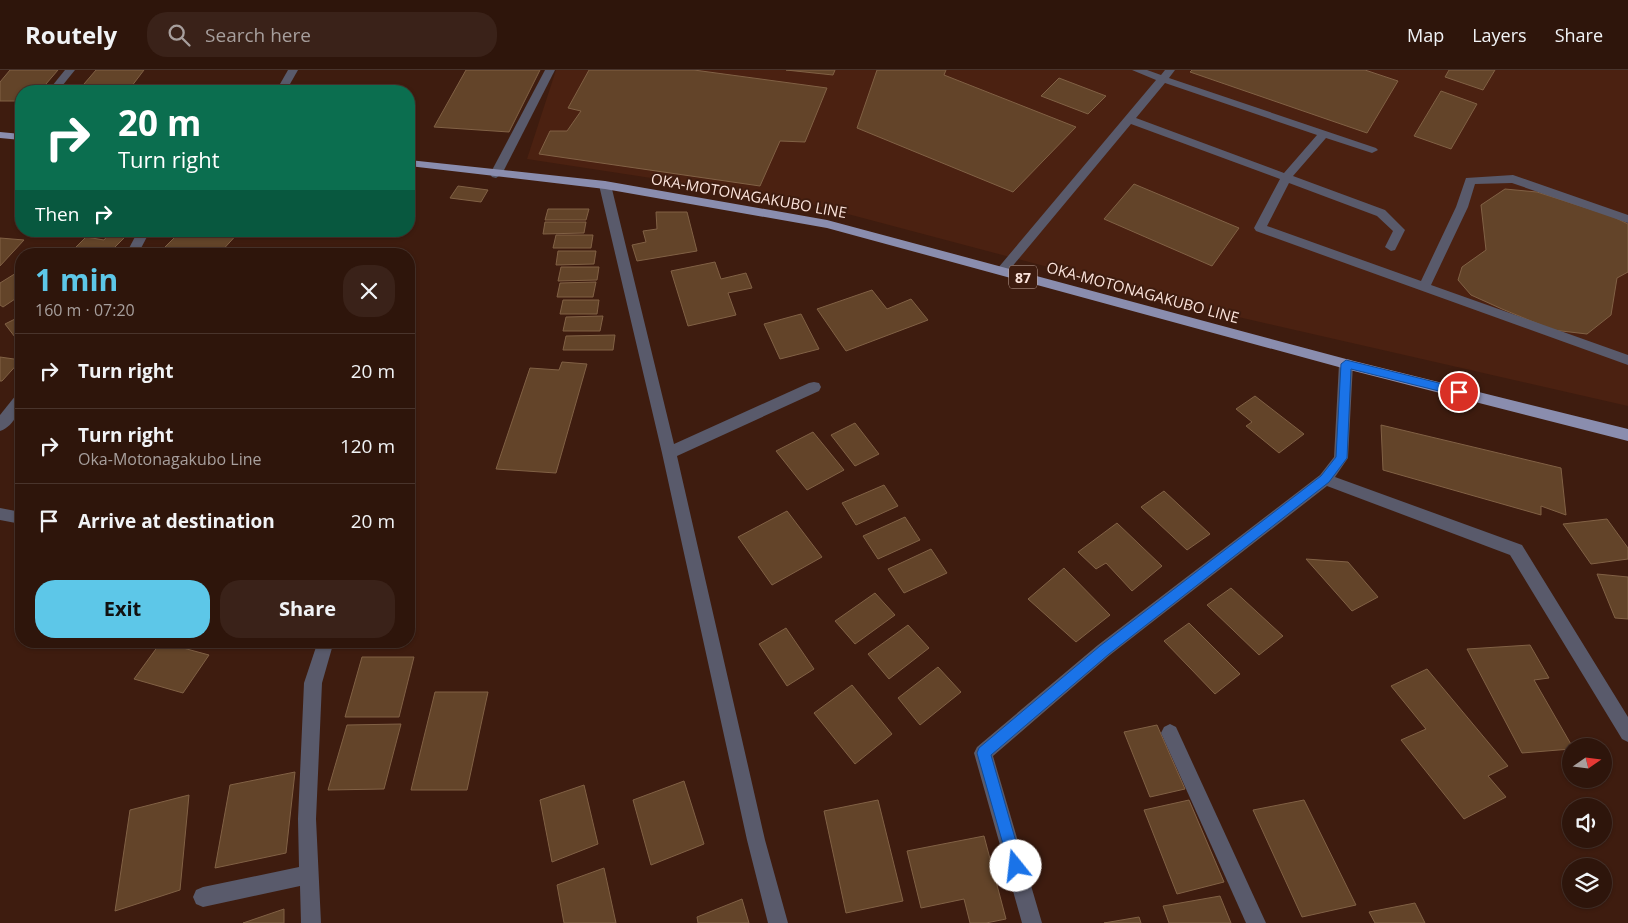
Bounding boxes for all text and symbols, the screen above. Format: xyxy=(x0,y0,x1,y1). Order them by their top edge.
search box xyxy=(147,12,497,57)
text: Routely xyxy=(25,18,117,51)
icon: search xyxy=(165,21,193,49)
text: Search here xyxy=(205,22,311,48)
text: Map xyxy=(1407,23,1444,47)
text: Layers xyxy=(1472,23,1527,47)
text: Share xyxy=(1555,23,1603,47)
text: 20 m xyxy=(118,99,201,146)
icon: right xyxy=(35,105,100,170)
text: Turn right xyxy=(118,144,220,174)
street label: OKA-MOTONAGAKUBO LINE xyxy=(650,168,848,222)
icon: right xyxy=(89,200,117,228)
text: Then xyxy=(35,201,79,227)
street label: OKA-MOTONAGAKUBO LINE xyxy=(1045,257,1241,327)
text: 1 min xyxy=(35,259,118,300)
button: close xyxy=(343,265,395,317)
road number: 87 xyxy=(1009,266,1037,288)
text: 160 m · 07:20 xyxy=(35,299,135,321)
icon: right xyxy=(35,357,63,385)
text: Turn right xyxy=(78,358,173,384)
text: 20 m xyxy=(351,358,395,384)
pin xyxy=(1438,371,1480,413)
icon: arrive xyxy=(1445,378,1473,406)
text: Turn right xyxy=(78,422,173,448)
icon: right xyxy=(35,432,63,460)
text: 120 m xyxy=(340,433,395,459)
text: Oka-Motonagakubo Line xyxy=(78,448,262,470)
icon: arrive xyxy=(35,507,63,535)
text: Arrive at destination xyxy=(78,508,275,534)
text: 20 m xyxy=(351,508,395,534)
button: Exit xyxy=(35,580,210,638)
button: Share xyxy=(220,580,395,638)
north arrow xyxy=(1562,738,1612,788)
map controls xyxy=(1562,738,1612,908)
button: sound xyxy=(1562,798,1612,848)
position arrow xyxy=(989,839,1041,891)
button: layers xyxy=(1562,858,1612,908)

